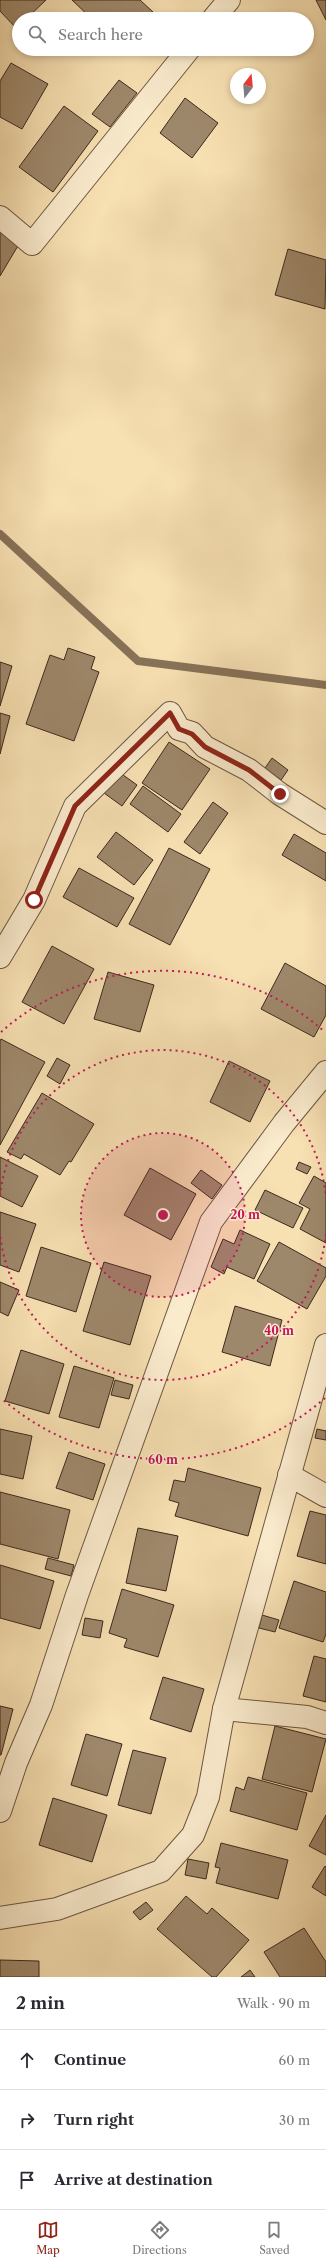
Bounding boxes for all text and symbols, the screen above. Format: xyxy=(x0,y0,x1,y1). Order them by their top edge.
search box xyxy=(12,12,314,56)
icon: search xyxy=(26,23,48,45)
text: Search here xyxy=(58,25,143,44)
north arrow xyxy=(230,68,266,104)
route end xyxy=(271,785,289,803)
route start xyxy=(25,891,43,909)
text: 20 m xyxy=(230,1207,260,1222)
centre of rings xyxy=(156,1208,170,1222)
text: 40 m xyxy=(264,1323,294,1338)
text: 60 m xyxy=(148,1452,178,1467)
text: 2 min xyxy=(16,1993,65,2013)
text: Walk · 90 m xyxy=(237,1995,310,2011)
icon: ahead xyxy=(16,2049,38,2071)
text: Continue xyxy=(54,2050,126,2069)
text: 60 m xyxy=(279,2052,310,2068)
icon: right xyxy=(16,2109,38,2131)
text: Turn right xyxy=(54,2110,134,2129)
text: 30 m xyxy=(279,2112,310,2128)
icon: arrive xyxy=(16,2169,38,2191)
text: Arrive at destination xyxy=(54,2170,213,2189)
tab: Map xyxy=(36,2219,60,2257)
tab: Directions xyxy=(132,2219,187,2257)
tab: Saved xyxy=(259,2219,290,2257)

